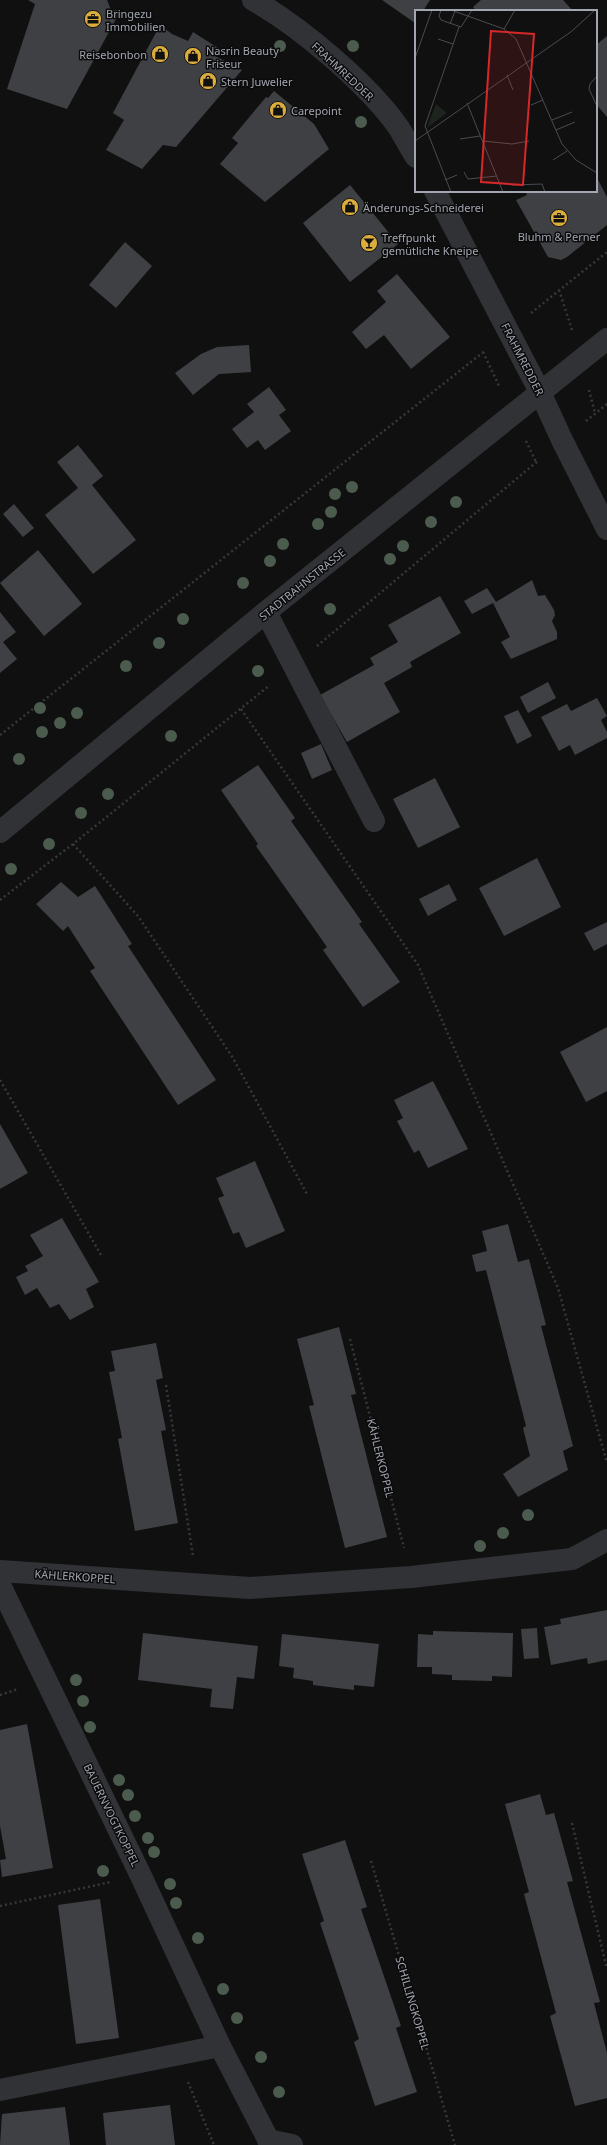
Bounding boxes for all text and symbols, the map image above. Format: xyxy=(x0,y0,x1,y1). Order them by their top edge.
place label: Bringezu Immobilien xyxy=(106,6,165,34)
office icon: Bringezu Immobilien xyxy=(83,9,103,29)
inset map xyxy=(415,10,597,192)
street label: FRAHMREDDER xyxy=(309,38,377,104)
place label: Nasrin Beauty Friseur xyxy=(206,43,279,71)
shop icon: Reisebonbon xyxy=(150,44,170,64)
shop icon: Nasrin Beauty Friseur xyxy=(183,46,203,66)
place label: Reisebonbon xyxy=(79,47,147,62)
shop icon: Stern Juwelier xyxy=(198,71,218,91)
place label: Stern Juwelier xyxy=(221,74,293,89)
shop icon: Carepoint xyxy=(268,100,288,120)
place label: Carepoint xyxy=(291,103,342,118)
shop icon: Änderungs-Schneiderei xyxy=(340,197,360,217)
place label: Änderungs-Schneiderei xyxy=(363,200,484,215)
office icon: Bluhm & Perner xyxy=(549,208,569,228)
place label: Bluhm & Perner xyxy=(518,229,601,244)
place label: Treffpunkt gemütliche Kneipe xyxy=(382,230,478,258)
bar icon: Treffpunkt gemütliche Kneipe xyxy=(359,233,379,253)
street label: FRAHMREDDER xyxy=(498,320,548,398)
street label: STADTBAHNSTRASSE xyxy=(256,544,348,624)
street label: KÄHLERKOPPEL xyxy=(364,1417,398,1499)
street label: KÄHLERKOPPEL xyxy=(34,1566,116,1586)
street label: BAUERNVOGTKOPPEL xyxy=(80,1761,144,1869)
street label: SCHILLINGKOPPEL xyxy=(392,1954,434,2052)

